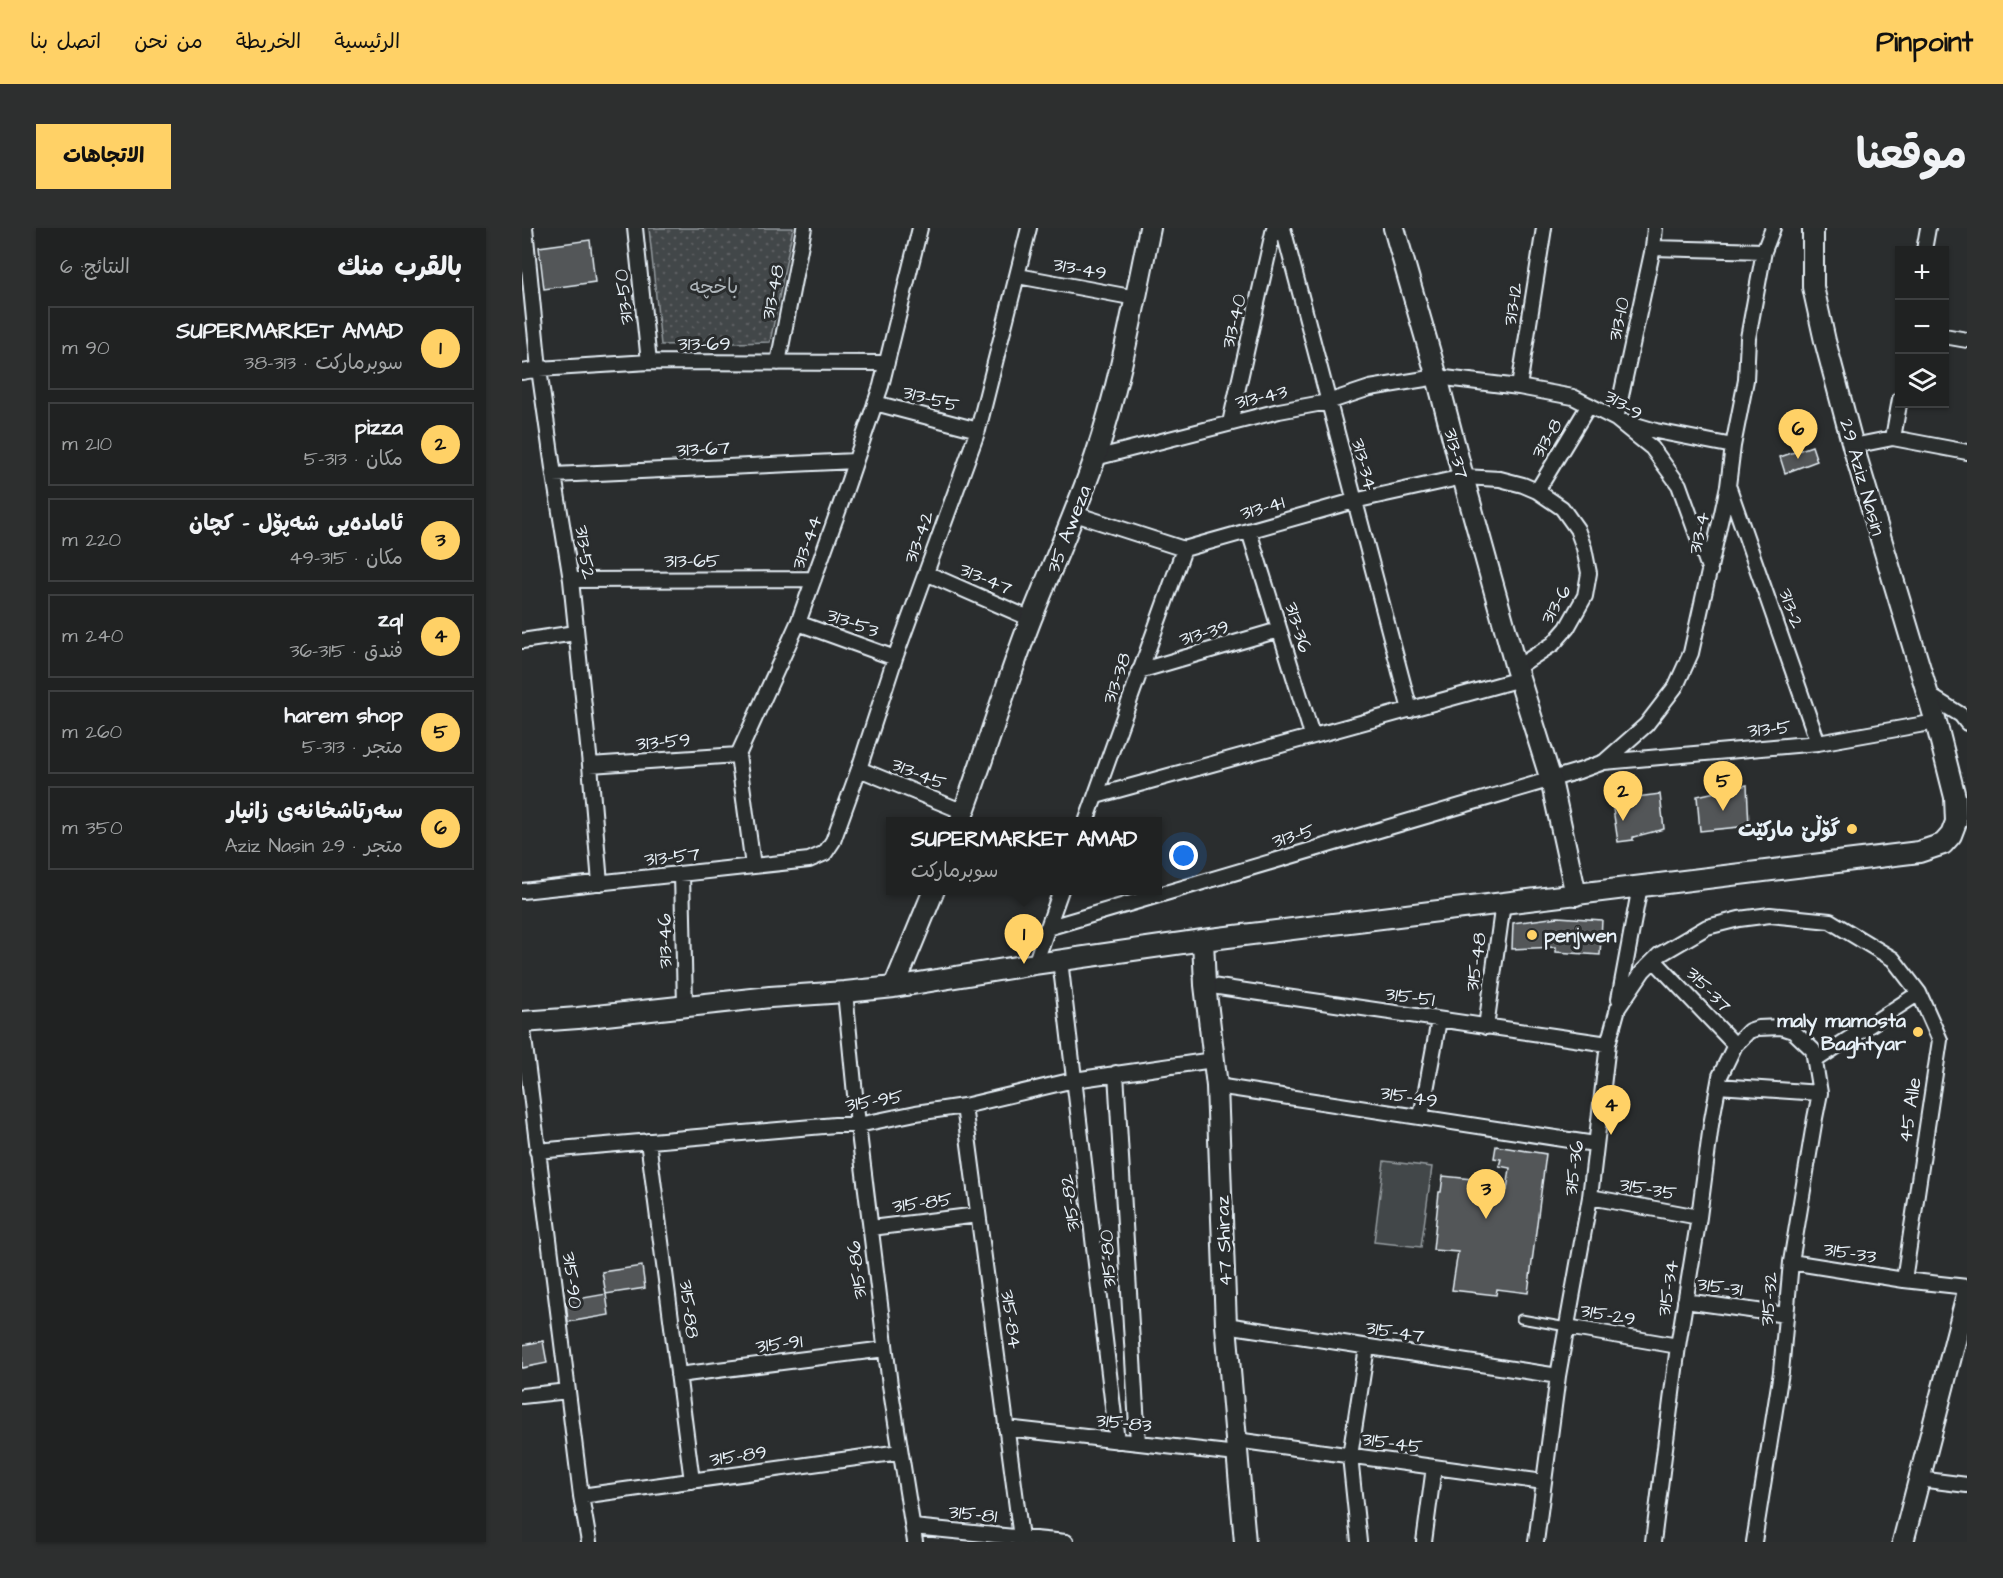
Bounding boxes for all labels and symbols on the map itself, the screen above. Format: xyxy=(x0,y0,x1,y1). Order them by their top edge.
street label: 313-49 xyxy=(1051,250,1109,288)
street label: 313-48 xyxy=(754,262,792,322)
street label: 313-50 xyxy=(607,267,641,326)
park label: باخچە xyxy=(690,273,738,301)
street label: 313-12 xyxy=(1496,280,1530,328)
street label: 313-40 xyxy=(1214,291,1254,351)
street label: 313-10 xyxy=(1601,294,1637,344)
street label: 313-69 xyxy=(677,330,731,358)
street label: 313-43 xyxy=(1232,377,1290,417)
street label: 313-55 xyxy=(899,378,962,420)
street label: 313-9 xyxy=(1599,382,1648,427)
pin: 6 xyxy=(1778,410,1818,459)
street label: 313-8 xyxy=(1524,413,1570,464)
street label: 29 Aziz Nasin xyxy=(1832,416,1892,539)
street label: 313-37 xyxy=(1436,425,1476,482)
street label: 313-67 xyxy=(675,434,731,464)
street label: 313-34 xyxy=(1344,435,1385,494)
street label: 35 Aweza xyxy=(1039,481,1099,577)
street label: 313-41 xyxy=(1237,488,1288,528)
street label: 313-42 xyxy=(897,507,942,568)
street label: 313-4 xyxy=(1681,509,1717,557)
street label: 313-44 xyxy=(784,511,830,574)
street label: 313-52 xyxy=(567,523,603,582)
street label: 313-65 xyxy=(664,547,720,575)
street label: 313-47 xyxy=(955,555,1016,603)
street label: 313-6 xyxy=(1533,579,1579,630)
street label: 313-2 xyxy=(1771,585,1811,633)
street label: 313-36 xyxy=(1277,598,1319,657)
street label: 313-53 xyxy=(823,601,883,645)
street label: 313-39 xyxy=(1176,613,1232,653)
street label: 313-38 xyxy=(1095,649,1139,708)
street label: 313-5 xyxy=(1746,713,1792,745)
street label: 313-59 xyxy=(635,726,691,758)
street label: 313-45 xyxy=(887,750,950,798)
pin: 5 xyxy=(1704,762,1742,811)
pin: 2 xyxy=(1604,772,1642,821)
place label: گۆڵێ مارکێت xyxy=(1738,815,1840,844)
street label: 313-5 xyxy=(1269,817,1318,855)
marker: گۆڵێ مارکێت xyxy=(1845,822,1859,836)
street label: 313-57 xyxy=(643,840,701,874)
your location xyxy=(1169,841,1198,870)
street label: 313-46 xyxy=(651,913,679,969)
pin: 1 xyxy=(1004,914,1044,964)
place label: penjwen xyxy=(1544,922,1617,950)
marker: penjwen xyxy=(1525,928,1539,942)
street label: 315-48 xyxy=(1458,931,1494,994)
street label: 315-37 xyxy=(1679,960,1738,1019)
street label: 315-51 xyxy=(1383,980,1437,1014)
place label: maly mamosta Baghtyar xyxy=(1777,1007,1907,1059)
marker: maly mamosta Baghtyar xyxy=(1911,1025,1925,1039)
street label: 45 Alle xyxy=(1891,1075,1929,1145)
street label: 315-49 xyxy=(1378,1079,1440,1115)
street label: 315-95 xyxy=(843,1083,905,1119)
pin: 4 xyxy=(1592,1086,1630,1135)
street label: 315-36 xyxy=(1557,1138,1591,1198)
pin: 3 xyxy=(1466,1170,1506,1219)
street label: 315-35 xyxy=(1617,1170,1679,1208)
street label: 315-82 xyxy=(1053,1172,1087,1233)
street label: 315-85 xyxy=(891,1185,954,1221)
street label: 47 Shiraz xyxy=(1208,1195,1240,1287)
street label: 315-80 xyxy=(1092,1229,1124,1289)
street label: 315-33 xyxy=(1821,1235,1878,1271)
street label: 315-86 xyxy=(839,1239,874,1301)
street label: 315-90 xyxy=(555,1250,589,1311)
street label: 315-34 xyxy=(1650,1257,1686,1318)
street label: 315-31 xyxy=(1695,1270,1745,1304)
street label: 315-32 xyxy=(1753,1270,1785,1328)
street label: 315-88 xyxy=(672,1278,707,1340)
street label: 315-84 xyxy=(993,1288,1029,1351)
street label: 315-29 xyxy=(1578,1296,1638,1334)
street label: 315-47 xyxy=(1364,1314,1426,1350)
street label: 315-91 xyxy=(754,1327,805,1361)
street label: 315-83 xyxy=(1094,1406,1153,1440)
street label: 315-45 xyxy=(1360,1425,1424,1461)
street label: 315-89 xyxy=(708,1438,769,1474)
street label: 315-81 xyxy=(947,1498,999,1531)

